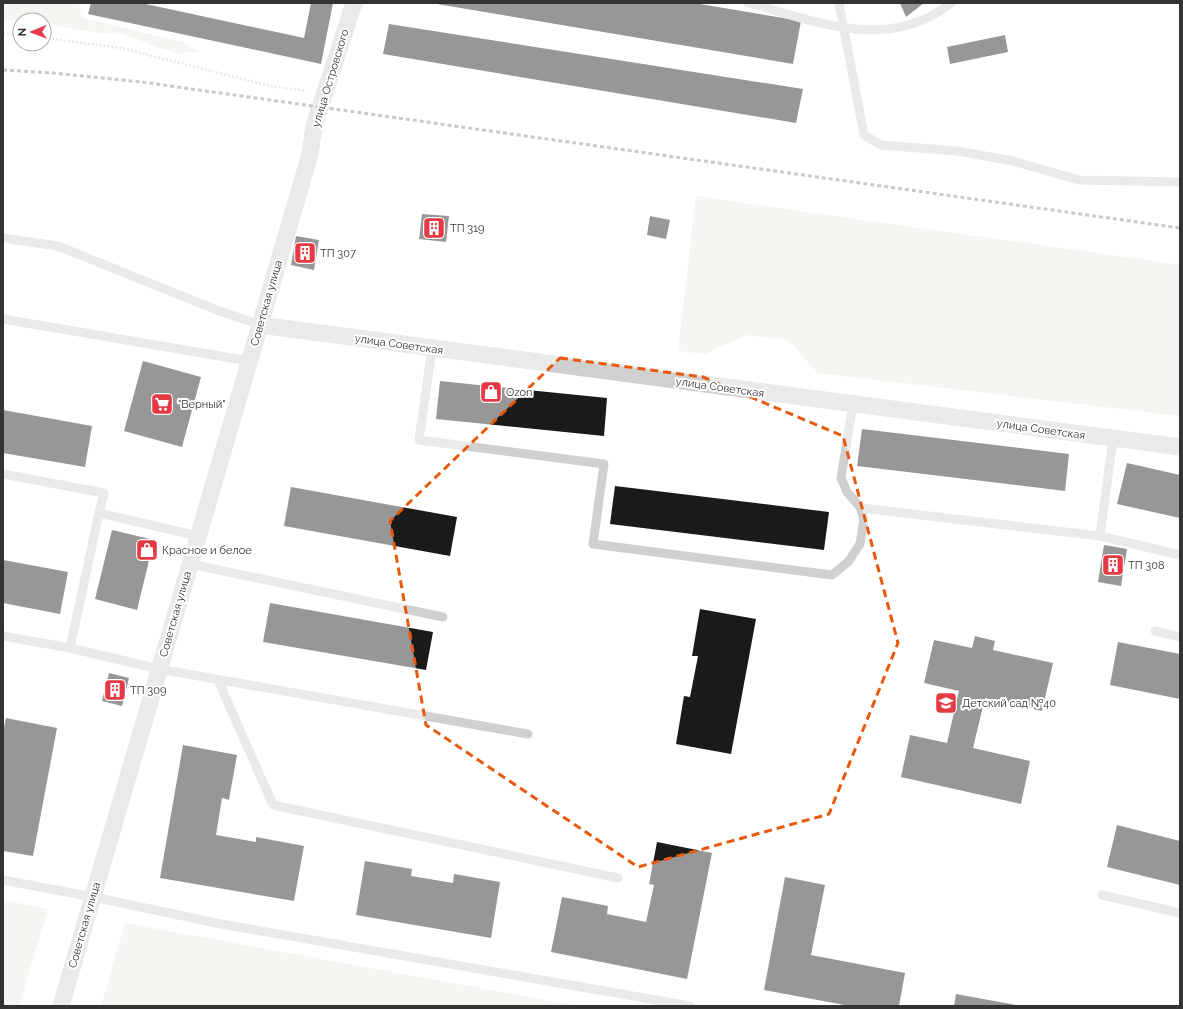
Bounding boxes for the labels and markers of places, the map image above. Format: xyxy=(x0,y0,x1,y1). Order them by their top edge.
building icon: ТП 319 xyxy=(421,215,447,241)
place label: ТП 319 xyxy=(450,222,484,235)
building icon: ТП 307 xyxy=(292,240,318,266)
place label: ТП 307 xyxy=(320,247,356,260)
shop icon: Ozon xyxy=(478,379,504,405)
place label: Ozon xyxy=(506,386,533,399)
supermarket icon: "Верный" xyxy=(149,391,175,417)
place label: "Верный" xyxy=(178,398,225,411)
shop icon: Красное и белое xyxy=(134,537,160,563)
place label: Красное и белое xyxy=(162,544,252,557)
building icon: ТП 308 xyxy=(1100,552,1126,578)
place label: ТП 308 xyxy=(1128,559,1165,572)
building icon: ТП 309 xyxy=(102,677,128,703)
place label: ТП 309 xyxy=(130,684,166,697)
school or university icon: Детский сад №40 xyxy=(933,690,959,716)
place label: Детский сад №40 xyxy=(962,697,1056,710)

